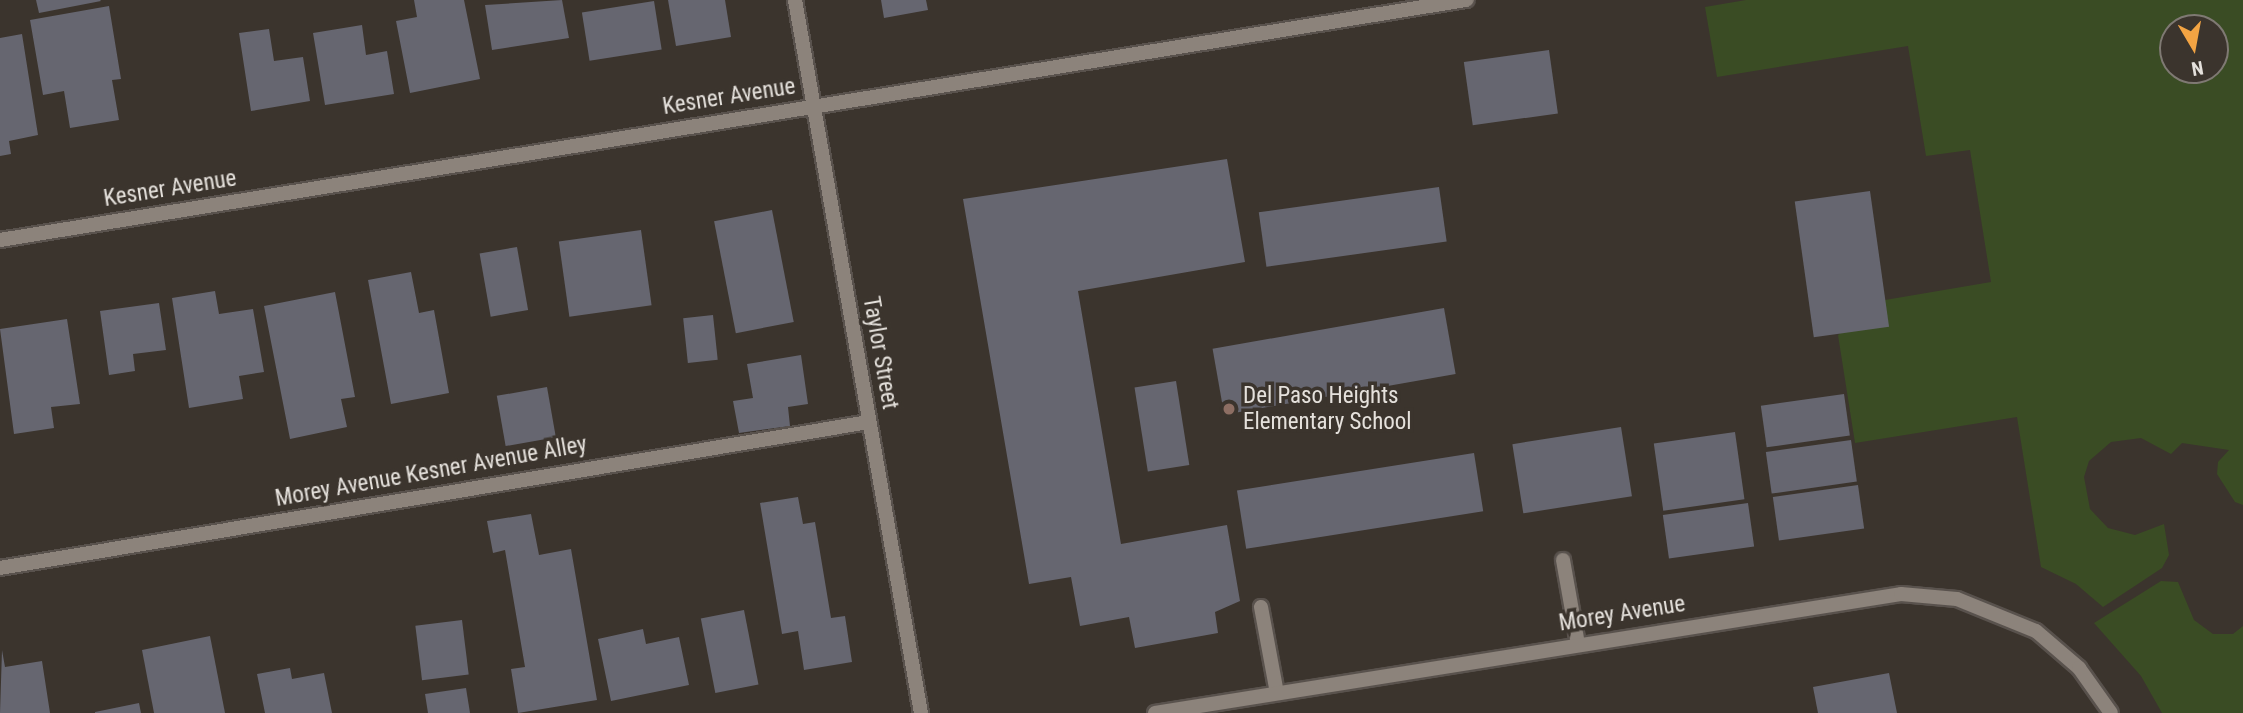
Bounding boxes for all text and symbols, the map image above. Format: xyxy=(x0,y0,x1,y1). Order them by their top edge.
north arrow xyxy=(2159,14,2229,84)
text: N xyxy=(2190,56,2205,81)
street label: Kesner Avenue xyxy=(661,73,797,121)
street label: Kesner Avenue xyxy=(102,165,238,213)
street label: Taylor Street xyxy=(856,294,904,412)
place label: Del Paso Heights Elementary School xyxy=(1243,382,1412,436)
marker: Del Paso Heights Elementary School xyxy=(1221,401,1237,417)
street label: Morey Avenue Kesner Avenue Alley xyxy=(273,431,589,513)
street label: Morey Avenue xyxy=(1557,590,1687,638)

